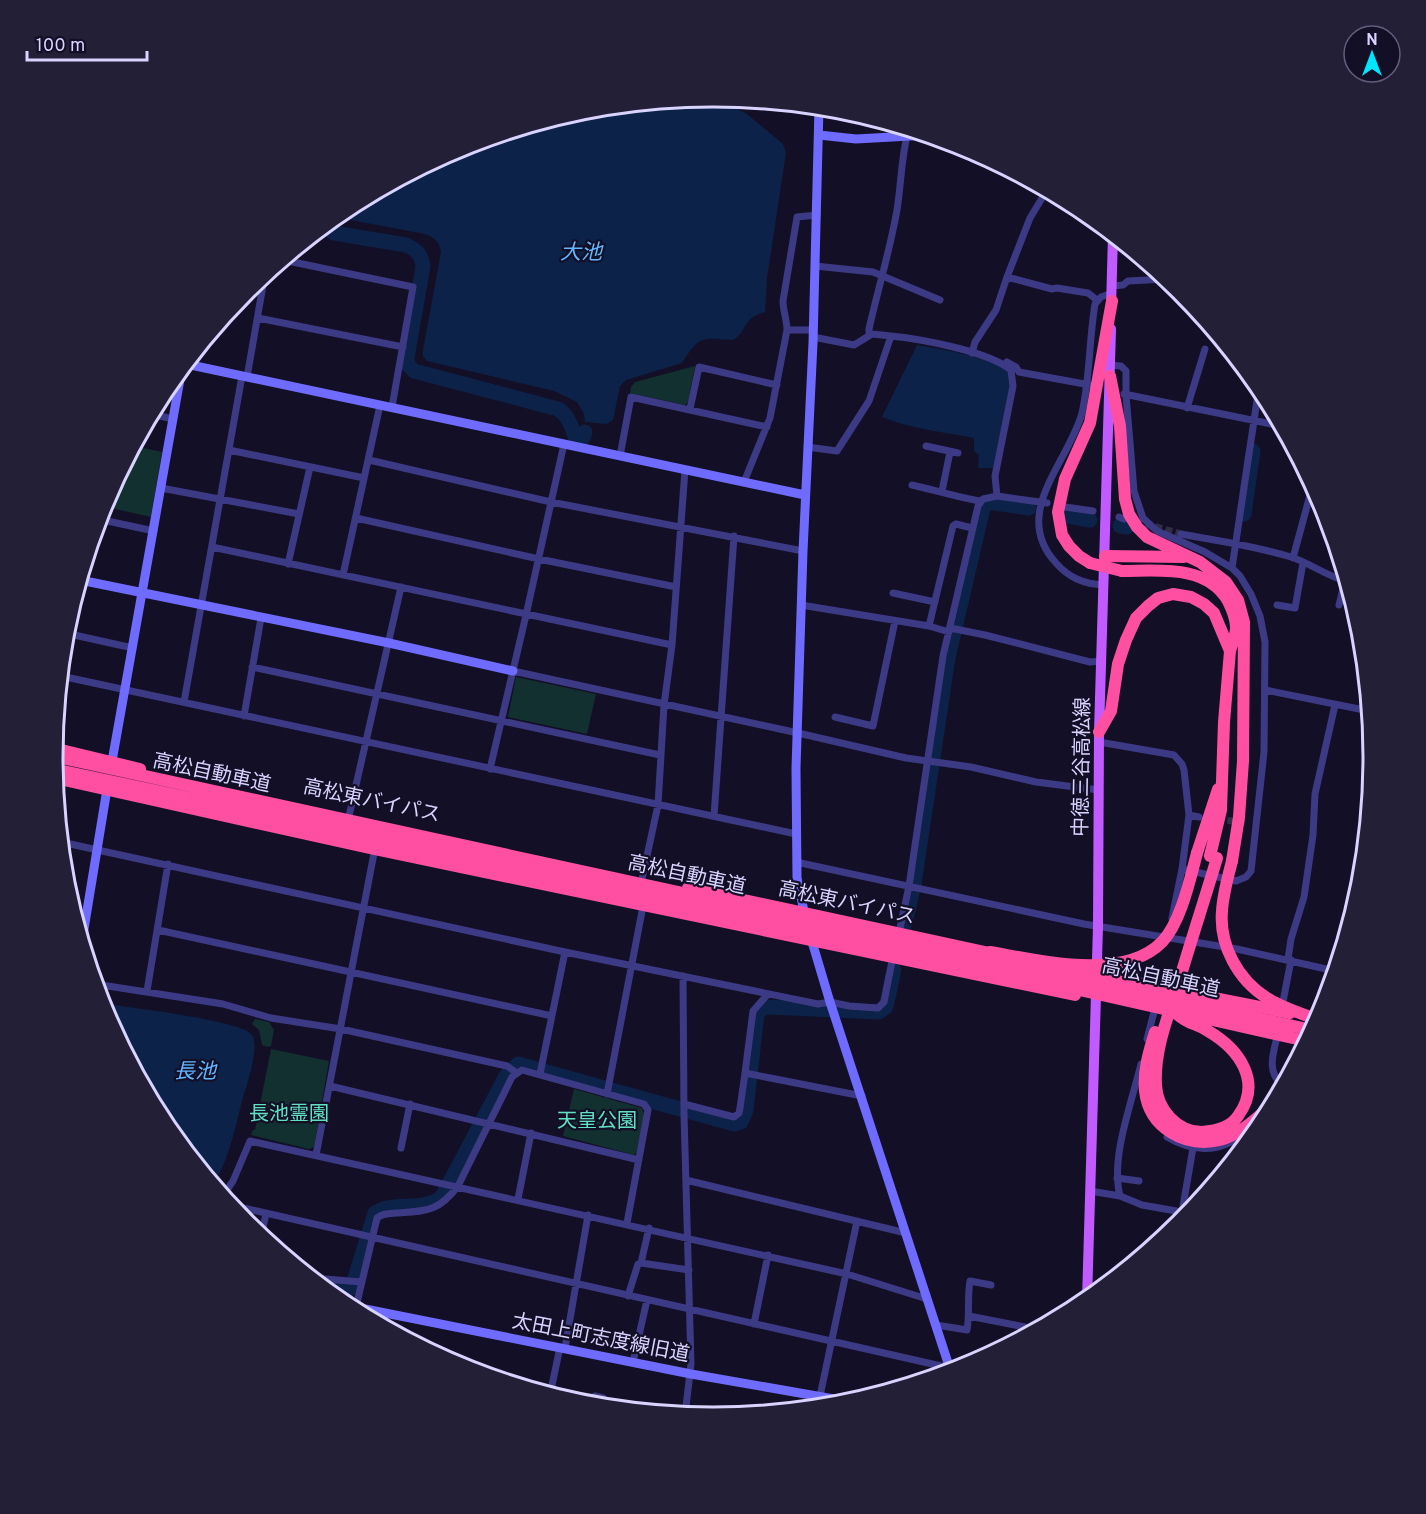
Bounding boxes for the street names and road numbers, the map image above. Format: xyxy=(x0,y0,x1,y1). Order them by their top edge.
street label: 中徳三谷高松線 xyxy=(1069,697,1097,837)
street label: 高松自動車道 xyxy=(150,749,273,799)
street label: 高松東バイパス xyxy=(301,775,443,829)
street label: 高松自動車道 xyxy=(625,851,748,901)
street label: 高松東バイパス xyxy=(776,877,918,931)
street label: 高松自動車道 xyxy=(1099,954,1222,1004)
street label: 太田上町志度線旧道 xyxy=(510,1309,691,1369)

